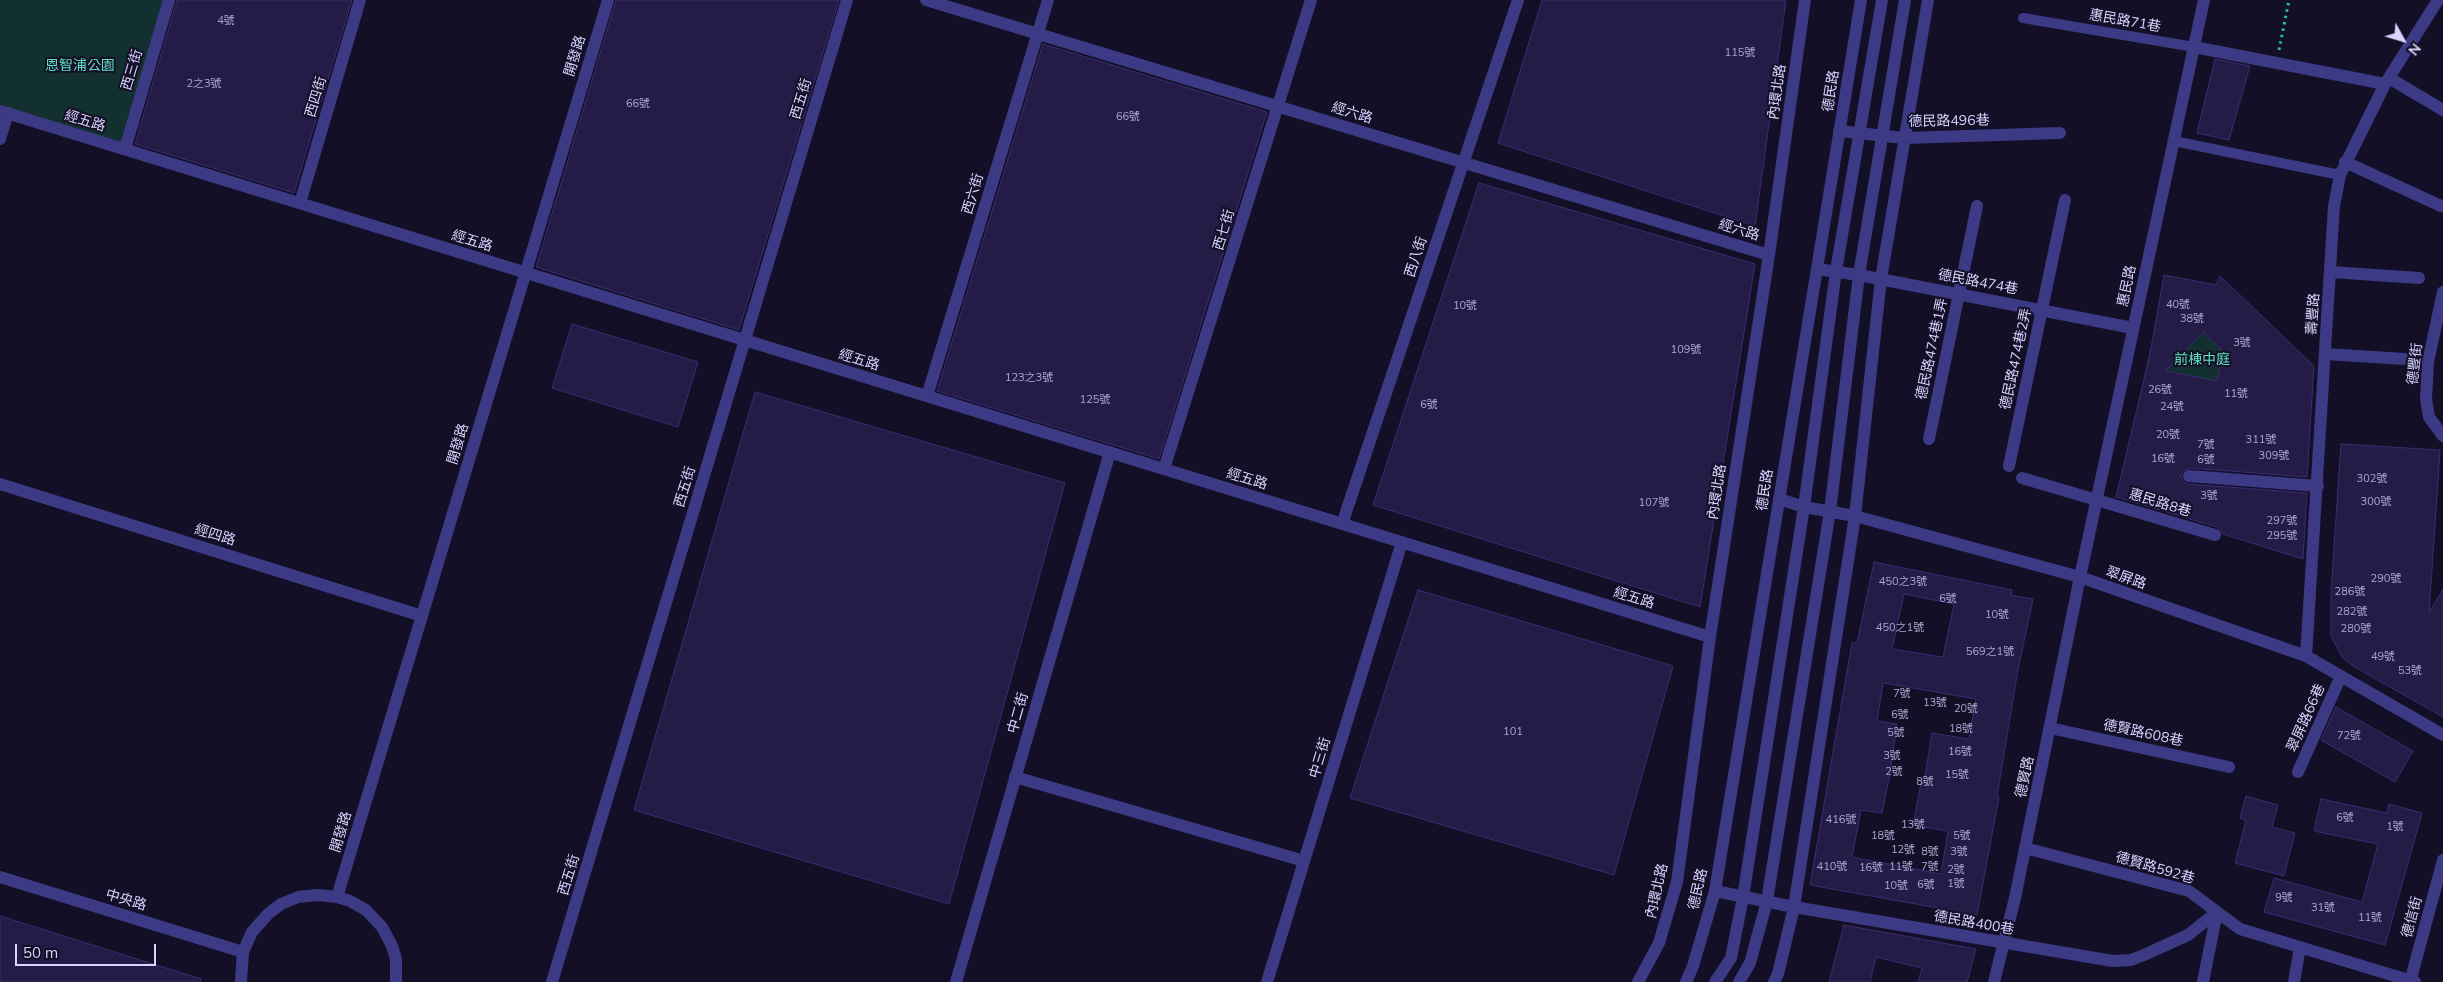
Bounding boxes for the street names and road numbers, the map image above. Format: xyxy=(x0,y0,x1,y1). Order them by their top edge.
street label: 惠民路71巷 xyxy=(2088,6,2162,36)
street label: 開發路 xyxy=(561,33,589,79)
street label: 西三街 xyxy=(118,47,146,93)
street label: 內環北路 xyxy=(1765,63,1789,121)
street label: 德民路 xyxy=(1819,69,1843,113)
street label: 西四街 xyxy=(302,74,330,120)
street label: 西五街 xyxy=(787,76,815,122)
street label: 經六路 xyxy=(1329,99,1375,127)
street label: 經五路 xyxy=(62,107,108,135)
street label: 德民路496巷 xyxy=(1908,112,1990,130)
street label: 西六街 xyxy=(959,171,987,217)
street label: 西七街 xyxy=(1210,207,1238,253)
street label: 經六路 xyxy=(1716,216,1762,244)
street label: 經五路 xyxy=(449,227,495,255)
street label: 西八街 xyxy=(1402,234,1430,280)
street label: 惠民路 xyxy=(2114,264,2140,308)
street label: 德民路474巷 xyxy=(1937,266,2019,298)
street label: 壽豐路 xyxy=(2303,292,2323,336)
street label: 德民路474巷1弄 xyxy=(1913,297,1951,401)
street label: 德民路474巷2弄 xyxy=(1997,307,2035,411)
street label: 德豐街 xyxy=(2404,342,2426,386)
street label: 經五路 xyxy=(836,346,882,374)
street label: 開發路 xyxy=(444,421,472,467)
street label: 內環北路 xyxy=(1704,463,1730,521)
street label: 西五街 xyxy=(671,464,699,510)
street label: 經五路 xyxy=(1224,465,1270,493)
street label: 德民路 xyxy=(1753,468,1777,512)
street label: 惠民路8巷 xyxy=(2127,486,2193,520)
street label: 經四路 xyxy=(192,521,238,549)
street label: 翠屏路 xyxy=(2103,563,2149,593)
street label: 經五路 xyxy=(1611,584,1657,612)
street label: 翠屏路66巷 xyxy=(2284,681,2328,755)
street label: 中二街 xyxy=(1004,690,1032,736)
street label: 德賢路608巷 xyxy=(2102,716,2184,750)
street label: 中三街 xyxy=(1306,735,1334,781)
street label: 德賢路 xyxy=(2012,755,2038,799)
street label: 開發路 xyxy=(327,809,355,855)
street label: 德賢路592巷 xyxy=(2114,849,2196,887)
street label: 西五街 xyxy=(555,852,583,898)
street label: 內環北路 xyxy=(1643,862,1671,920)
street label: 德民路 xyxy=(1685,867,1711,911)
street label: 中央路 xyxy=(103,886,149,914)
street label: 德信街 xyxy=(2398,895,2426,939)
street label: 德民路400巷 xyxy=(1933,908,2015,938)

